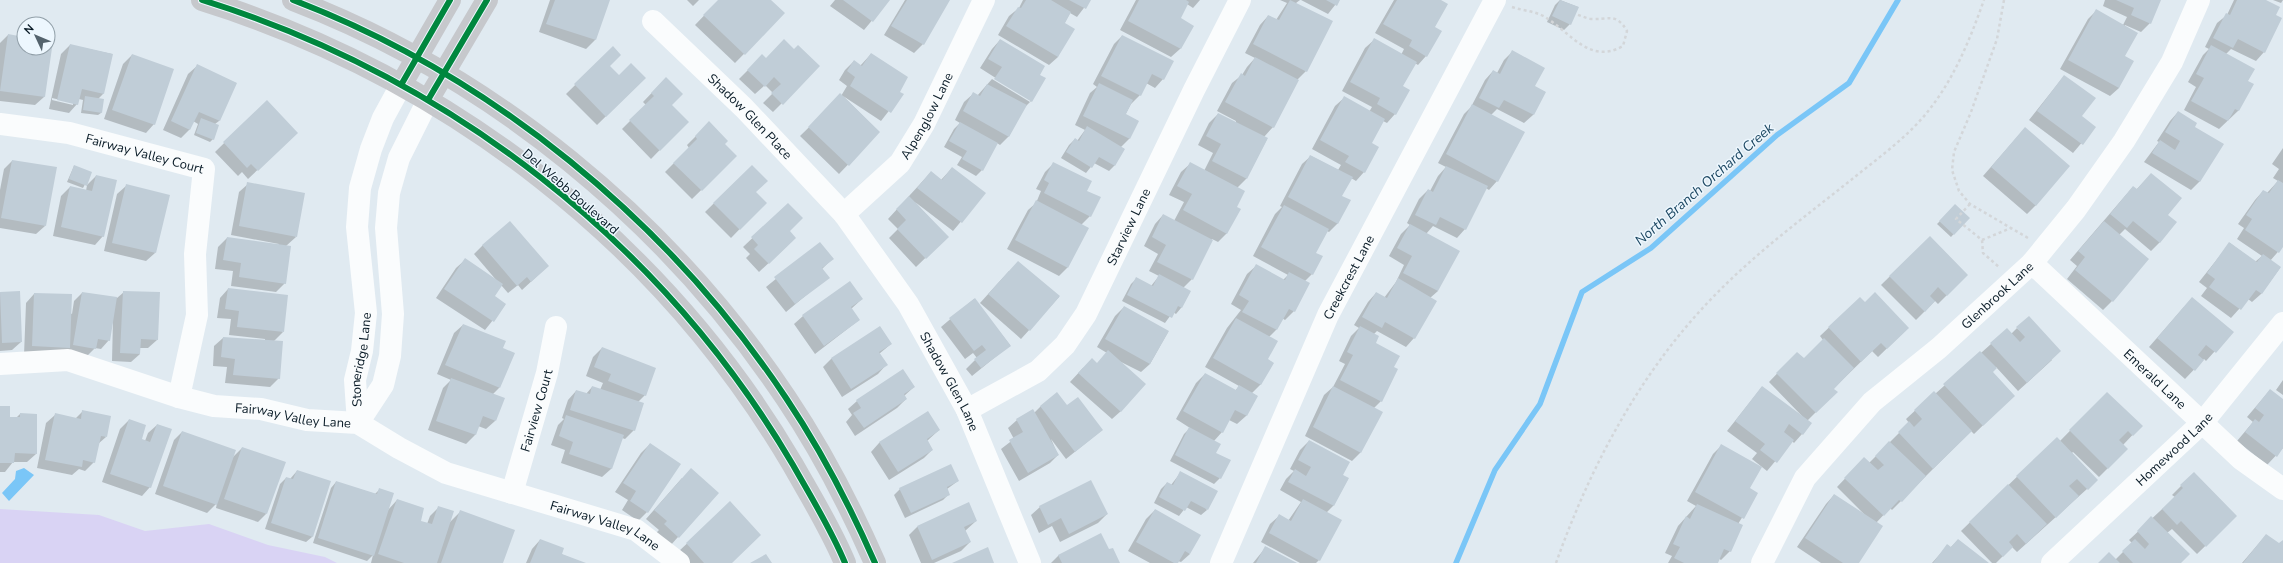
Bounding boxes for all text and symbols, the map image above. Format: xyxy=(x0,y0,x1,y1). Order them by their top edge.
north arrow xyxy=(16,16,56,56)
text: N xyxy=(21,21,37,38)
street label: Alpenglow Lane xyxy=(896,69,958,163)
street label: Shadow Glen Place xyxy=(703,70,796,164)
water label: North Branch Orchard Creek xyxy=(1631,118,1779,250)
street label: Fairway Valley Court xyxy=(83,130,206,179)
street label: Del Webb Boulevard xyxy=(518,145,622,239)
street label: Starview Lane xyxy=(1103,185,1155,269)
street label: Creekcrest Lane xyxy=(1319,232,1379,323)
street label: Glenbrook Lane xyxy=(1957,258,2038,334)
street label: Stoneridge Lane xyxy=(347,312,376,407)
street label: Shadow Glen Lane xyxy=(915,329,983,434)
street label: Emerald Lane xyxy=(2119,345,2190,413)
street label: Fairview Court xyxy=(516,368,558,454)
street label: Fairway Valley Lane xyxy=(234,399,352,433)
street label: Homewood Lane xyxy=(2132,409,2217,490)
street label: Fairway Valley Lane xyxy=(548,497,663,555)

